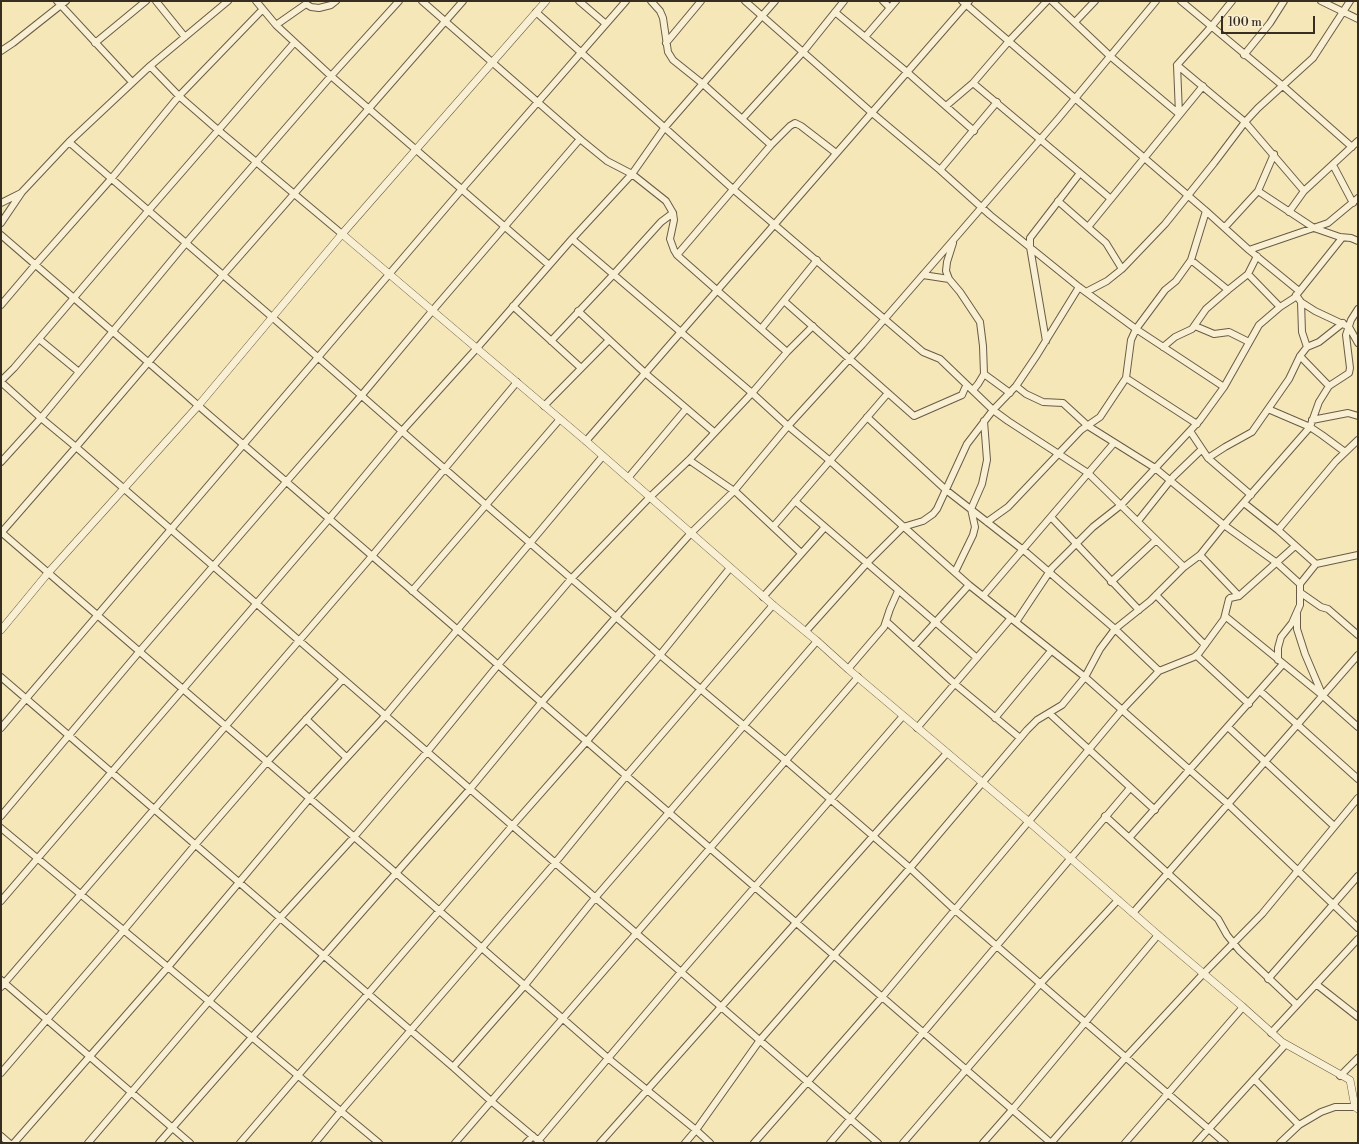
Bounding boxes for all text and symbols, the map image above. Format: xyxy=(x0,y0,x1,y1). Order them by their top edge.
scale bar xyxy=(1223,8,1317,34)
text: 100 m xyxy=(1228,15,1262,30)

